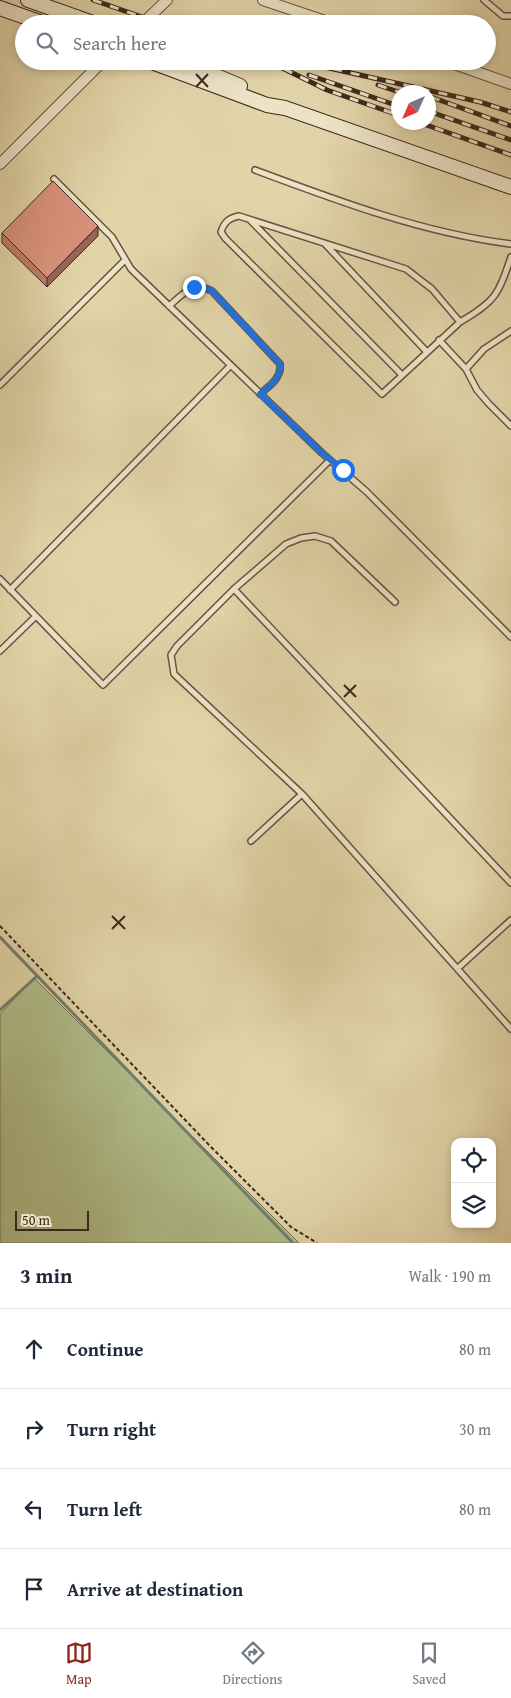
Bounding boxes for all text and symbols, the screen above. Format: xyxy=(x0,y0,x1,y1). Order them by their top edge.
search box xyxy=(15,15,496,70)
icon: search xyxy=(33,29,61,57)
text: Search here xyxy=(73,29,167,57)
north arrow xyxy=(391,85,436,130)
route end xyxy=(183,276,206,299)
route start xyxy=(332,459,355,482)
map controls xyxy=(451,1138,496,1228)
button: locate xyxy=(451,1138,496,1183)
button: layers xyxy=(451,1183,496,1228)
scale bar xyxy=(15,1208,89,1231)
text: 50 m xyxy=(22,1210,50,1230)
text: 3 min xyxy=(20,1260,72,1291)
text: Walk · 190 m xyxy=(408,1264,491,1288)
icon: ahead xyxy=(20,1335,48,1363)
text: Continue xyxy=(67,1335,144,1363)
text: 80 m xyxy=(459,1337,491,1361)
icon: right xyxy=(20,1415,48,1443)
text: Turn right xyxy=(67,1415,156,1443)
text: 30 m xyxy=(459,1417,491,1441)
icon: left xyxy=(20,1495,48,1523)
text: Turn left xyxy=(67,1495,142,1523)
text: 80 m xyxy=(459,1497,491,1521)
icon: arrive xyxy=(20,1575,48,1603)
text: Arrive at destination xyxy=(67,1575,243,1603)
tab: Map xyxy=(65,1639,93,1689)
tab: Directions xyxy=(222,1639,283,1689)
tab: Saved xyxy=(412,1639,446,1689)

